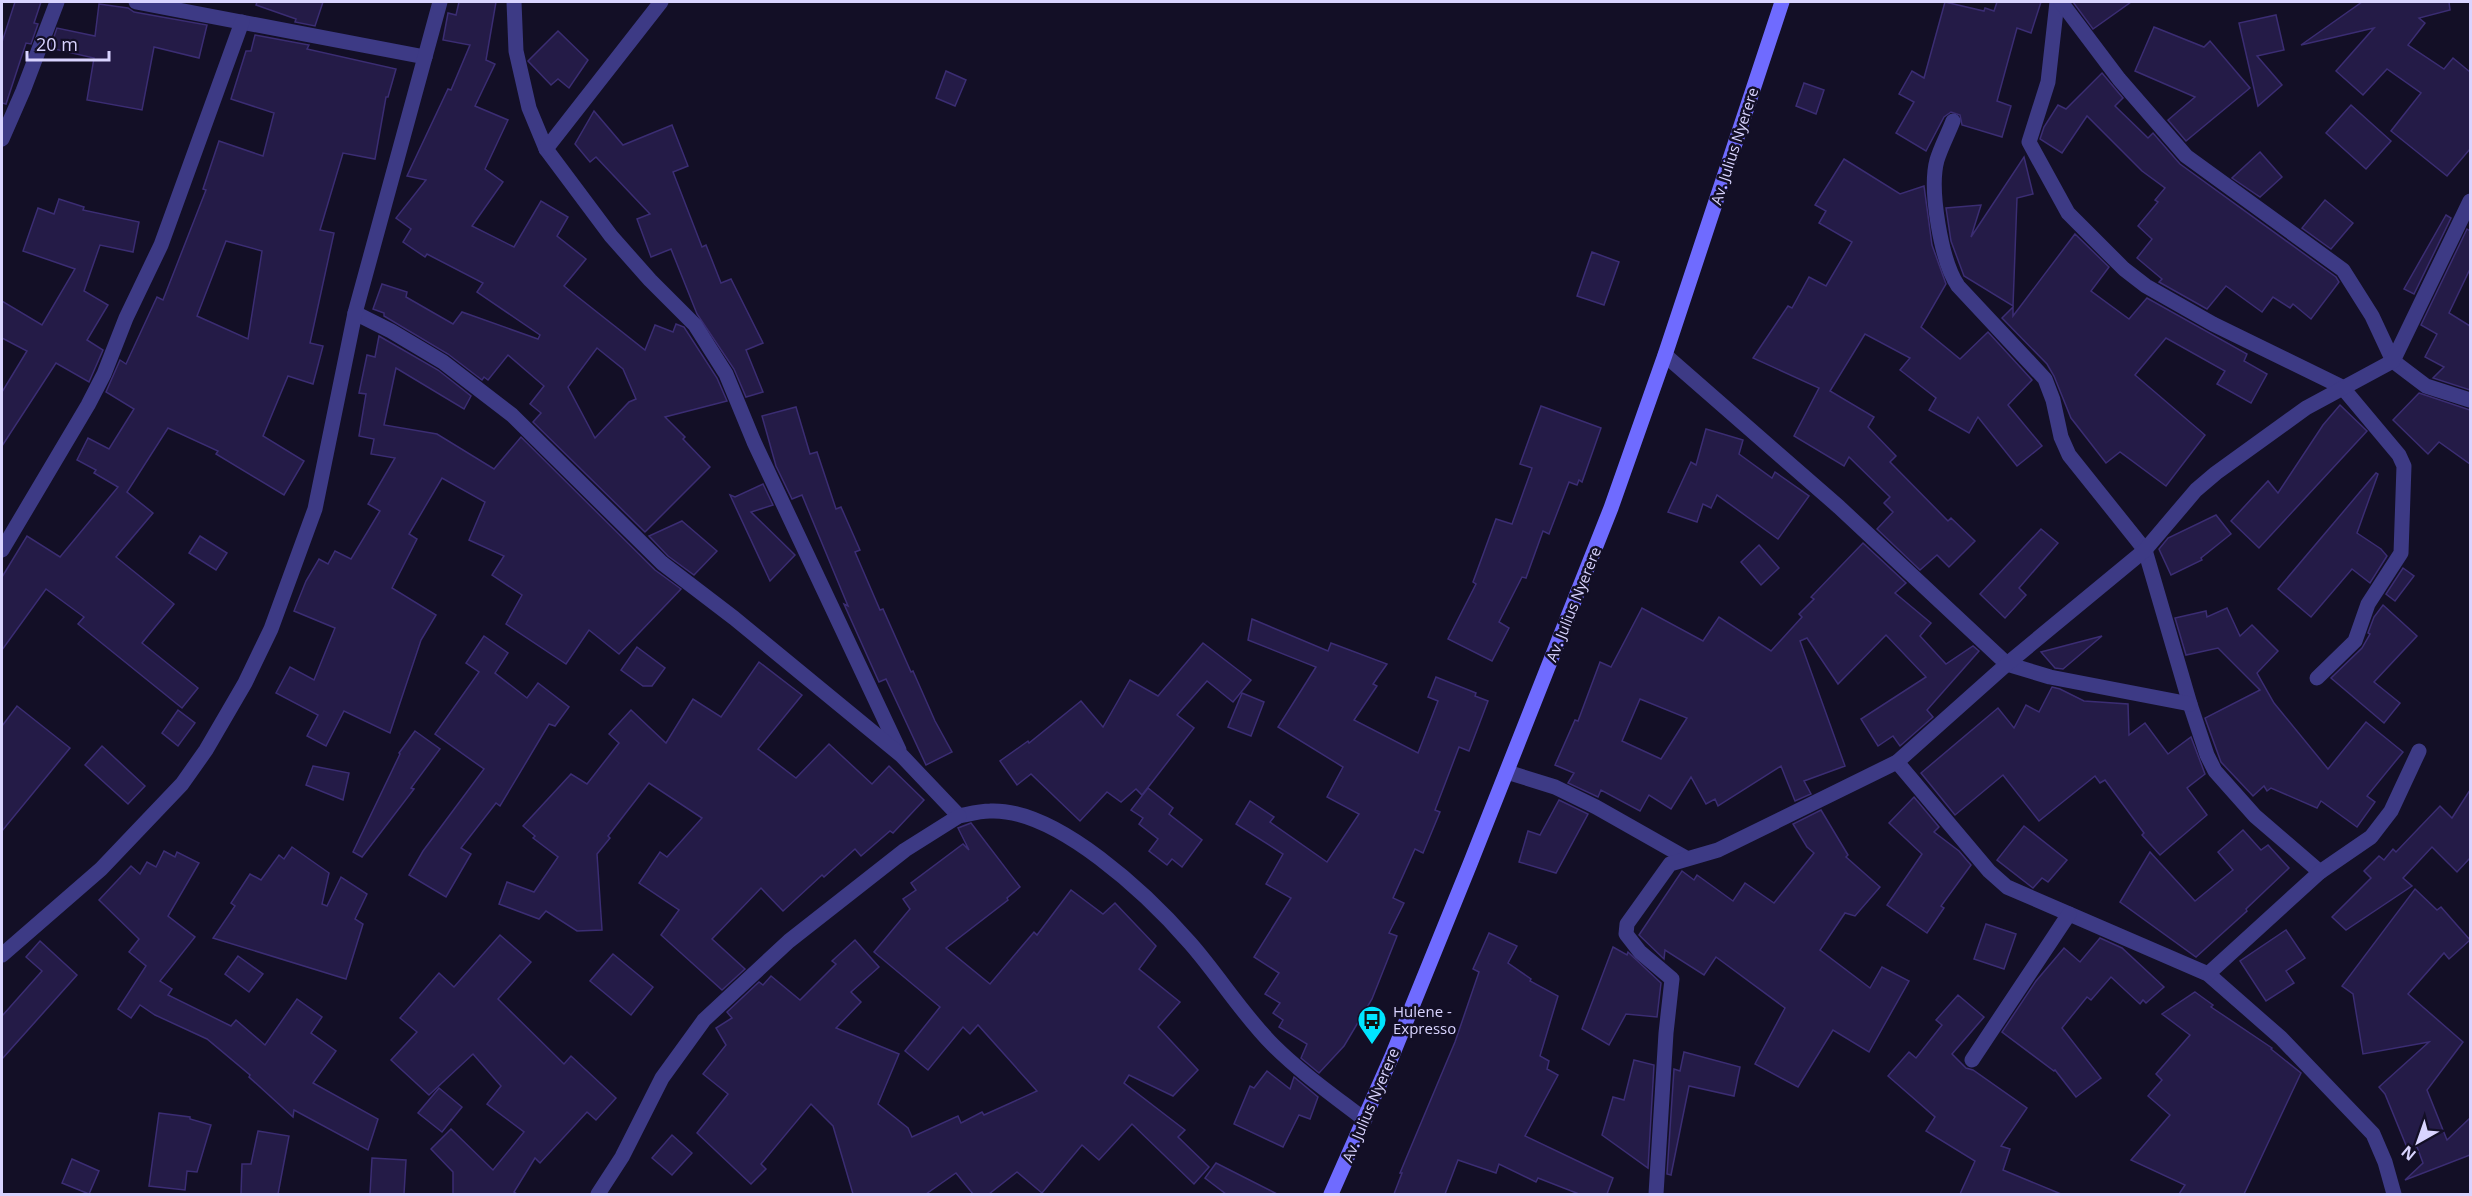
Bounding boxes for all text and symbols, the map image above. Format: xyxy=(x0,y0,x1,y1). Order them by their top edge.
scale bar xyxy=(27,24,110,62)
text: 20 m xyxy=(36,32,78,56)
street label: Av. Julius Nyerere xyxy=(1706,85,1762,207)
street label: Av. Julius Nyerere xyxy=(1541,544,1605,664)
place label: Hulene - Expresso xyxy=(1393,1001,1456,1038)
bus stop icon: Hulene - Expresso xyxy=(1356,1004,1388,1046)
street label: Av. Julius Nyerere xyxy=(1337,1045,1403,1165)
north arrow xyxy=(2388,1112,2448,1172)
text: N xyxy=(2396,1141,2420,1166)

